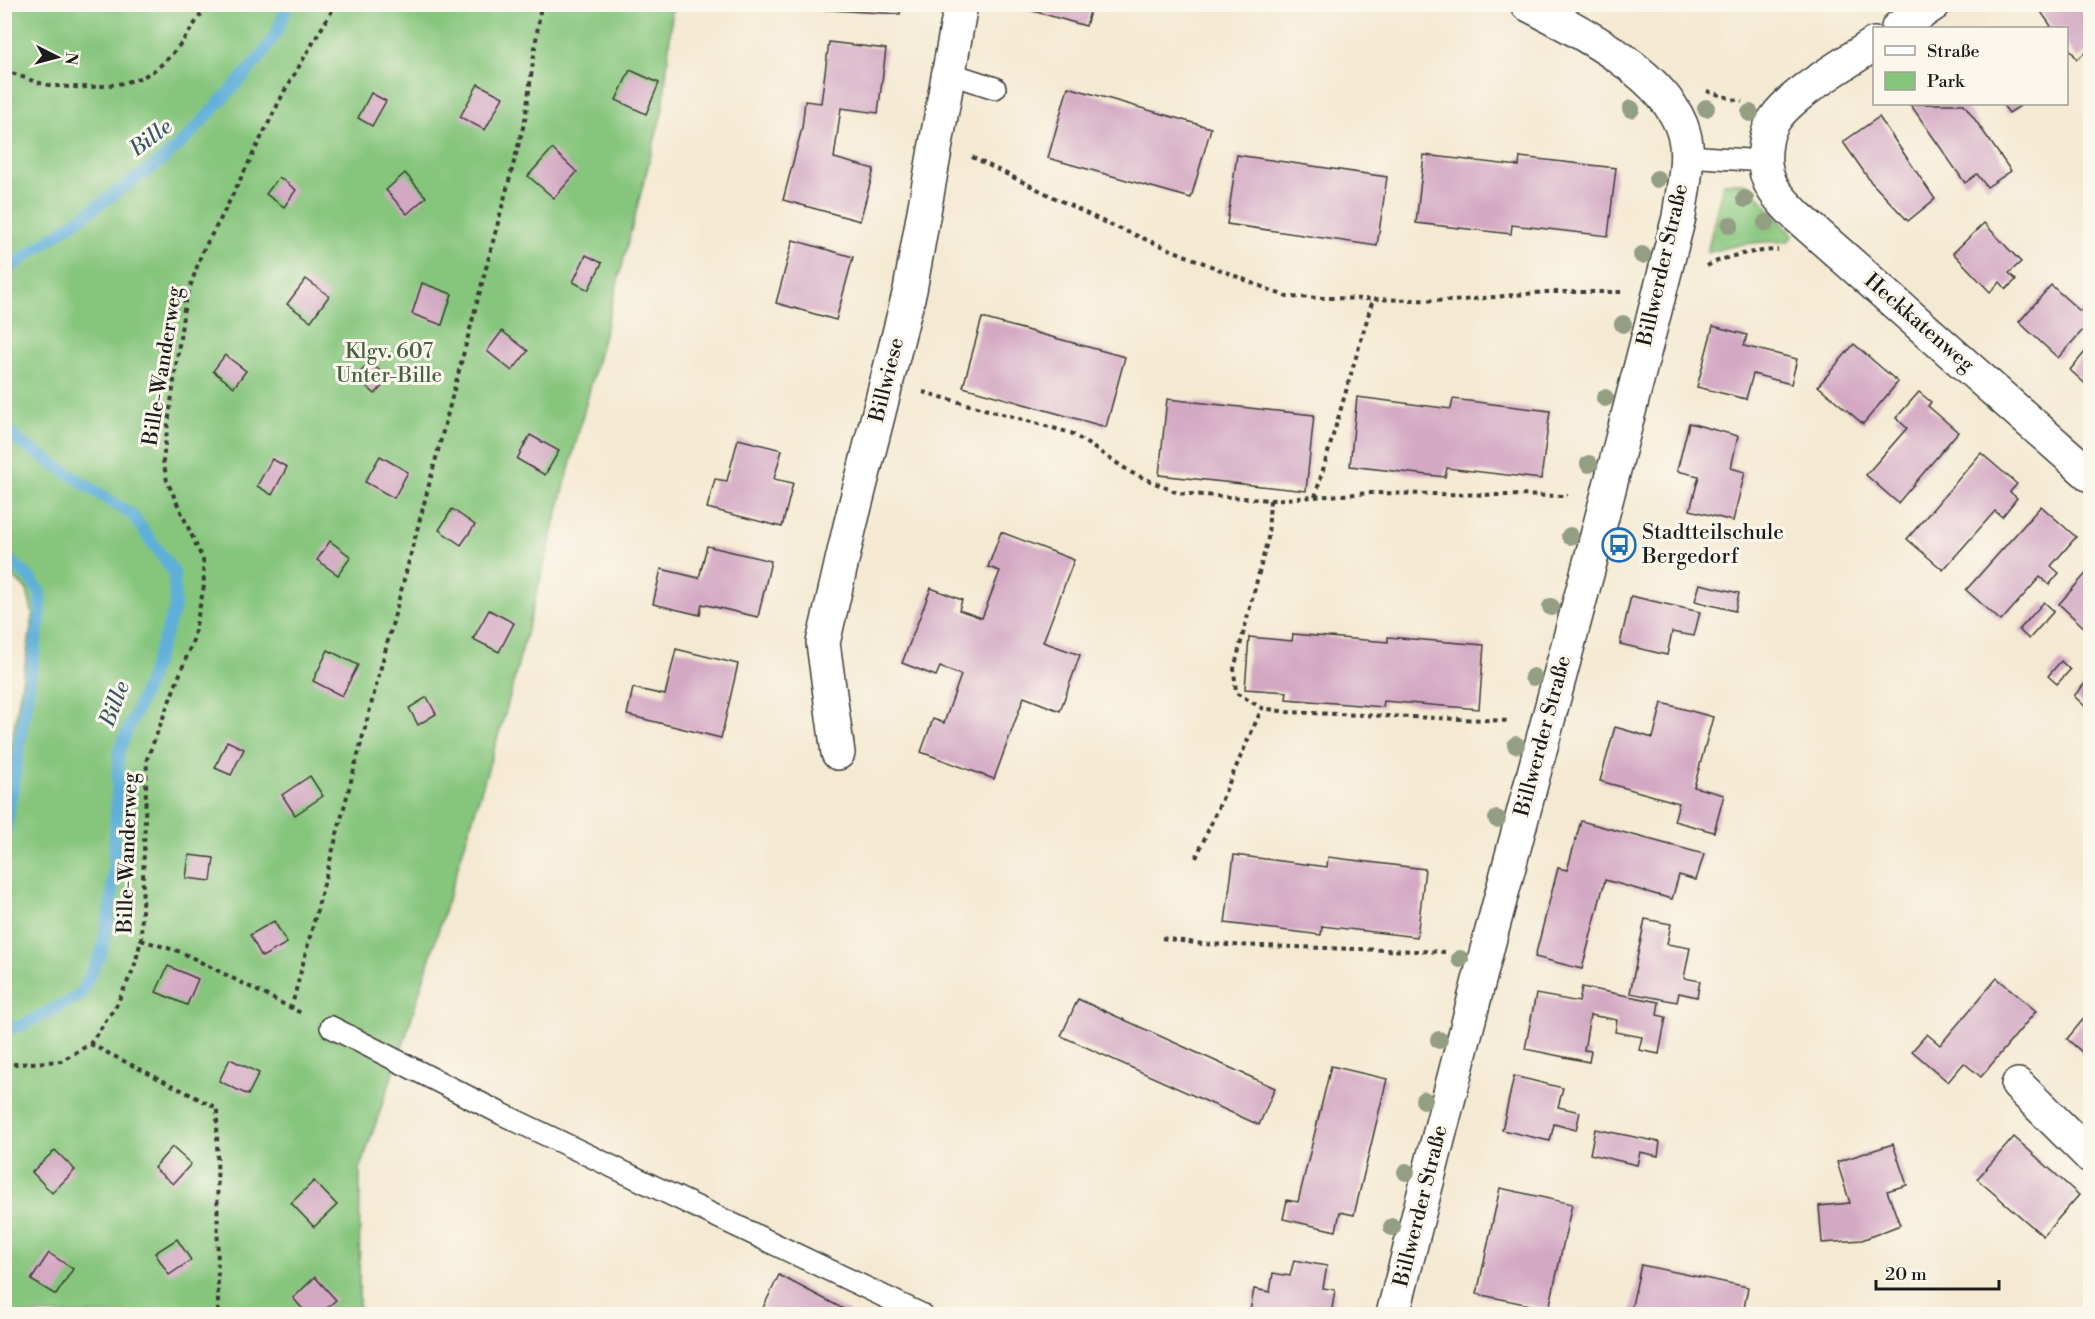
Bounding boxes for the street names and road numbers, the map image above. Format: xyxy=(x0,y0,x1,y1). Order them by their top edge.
street label: Billwerder Straße xyxy=(1632,182,1694,349)
street label: Heckkatenweg xyxy=(1859,268,1979,378)
street label: Bille-Wanderweg xyxy=(137,284,188,449)
street label: Billwiese xyxy=(864,335,910,426)
street label: Billwerder Straße xyxy=(1509,653,1577,820)
street label: Bille-Wanderweg xyxy=(112,772,144,935)
street label: Billwerder Straße xyxy=(1388,1123,1454,1290)

